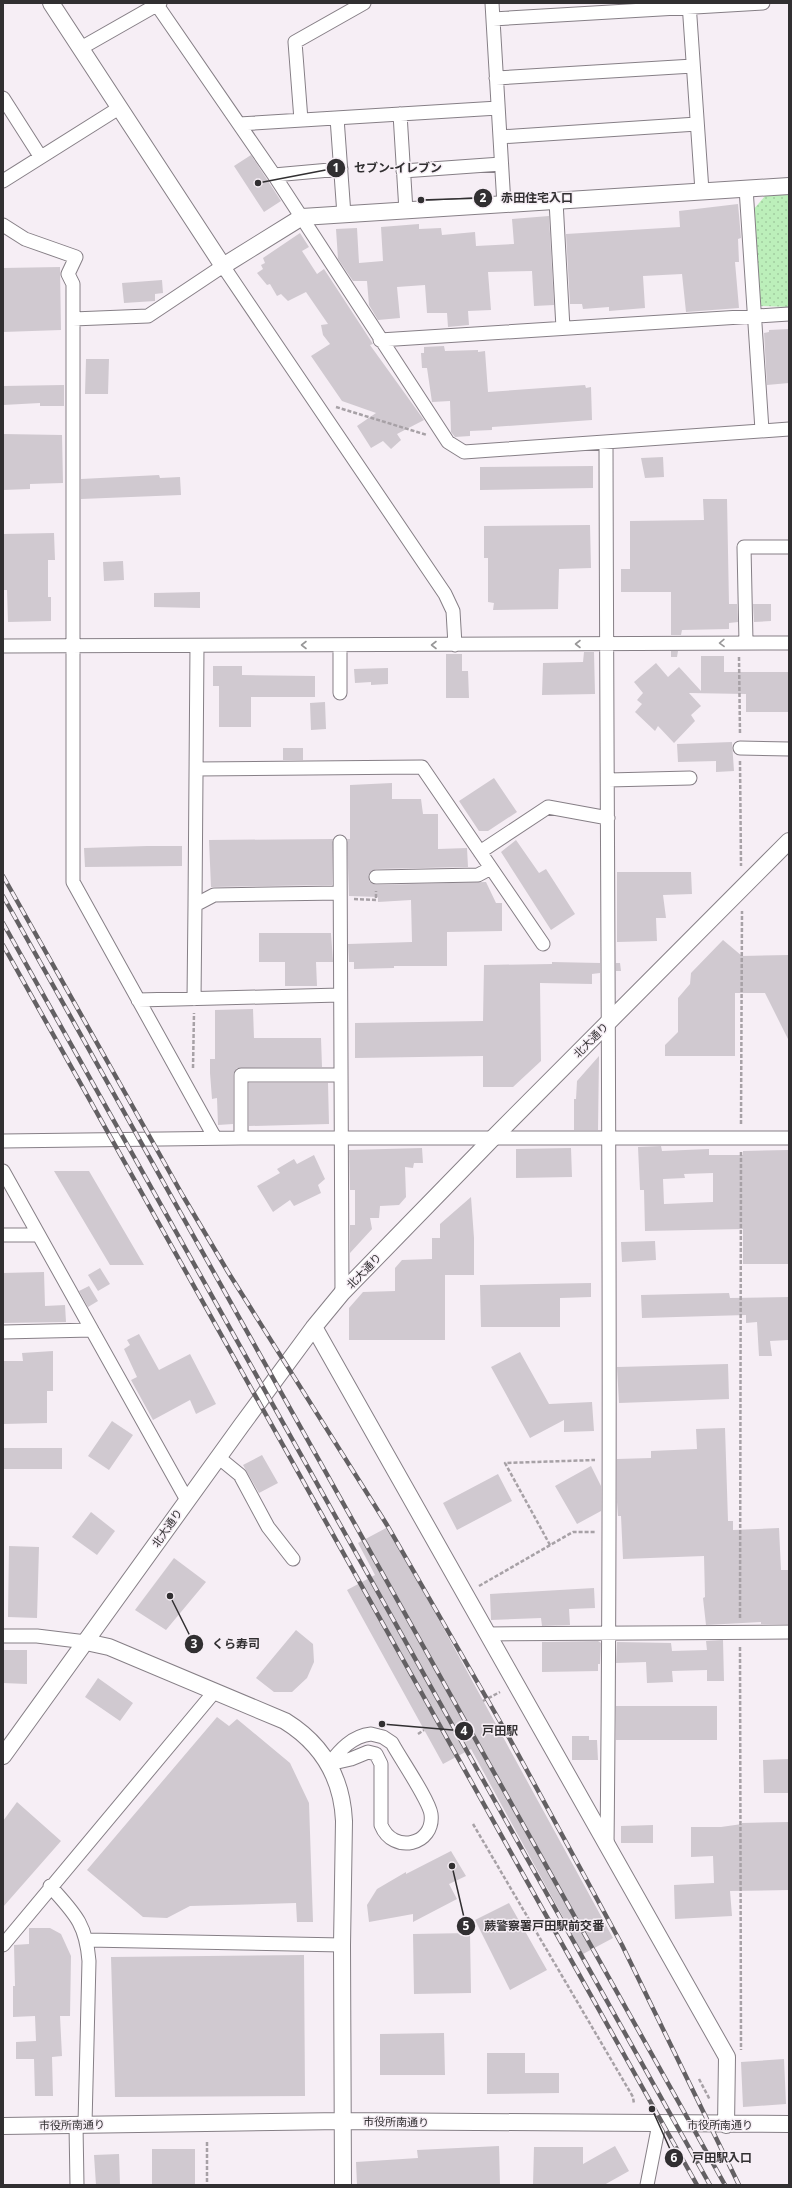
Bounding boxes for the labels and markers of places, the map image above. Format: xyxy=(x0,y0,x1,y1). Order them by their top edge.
callout: セブン-イレブン xyxy=(326,156,450,180)
callout: 赤田住宅入口 xyxy=(473,186,581,210)
callout: くら寿司 xyxy=(184,1632,268,1656)
callout: 戸田駅 xyxy=(454,1719,526,1743)
callout: 蕨警察署戸田駅前交番 xyxy=(456,1914,612,1938)
callout: 戸田駅入口 xyxy=(664,2146,760,2170)

